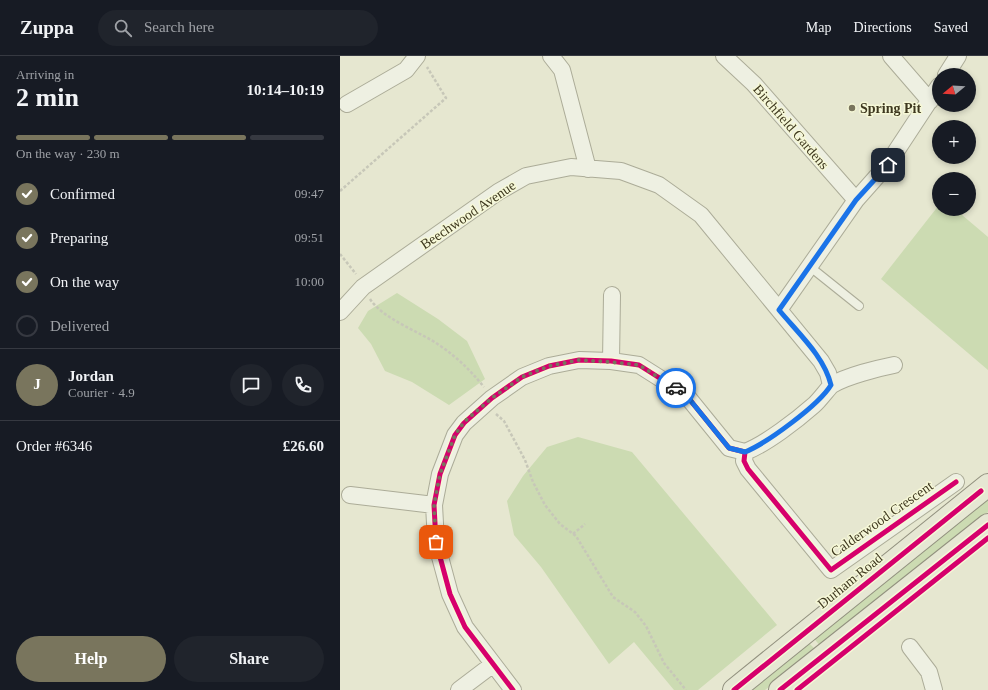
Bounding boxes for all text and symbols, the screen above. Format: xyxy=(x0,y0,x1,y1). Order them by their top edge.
search box xyxy=(98,10,378,46)
text: Zuppa xyxy=(20,17,74,38)
icon: search xyxy=(112,17,134,39)
text: Search here xyxy=(144,19,214,35)
text: Map xyxy=(806,20,831,35)
text: Directions xyxy=(853,20,912,35)
text: Saved xyxy=(934,20,968,35)
text: Arriving in xyxy=(16,67,74,82)
north arrow xyxy=(932,68,976,112)
map controls xyxy=(932,68,976,216)
text: 10:14–10:19 xyxy=(247,82,324,98)
street label: Birchfield Gardens xyxy=(750,82,832,172)
text: 2 min xyxy=(16,83,79,112)
place label: Spring Pit xyxy=(860,101,921,116)
marker: Spring Pit xyxy=(847,103,857,113)
button: + xyxy=(932,120,976,164)
text: On the way · 230 m xyxy=(16,146,120,161)
pin xyxy=(871,148,905,182)
icon: home xyxy=(877,154,899,176)
button: − xyxy=(932,172,976,216)
street label: Beechwood Avenue xyxy=(418,178,518,252)
icon: check xyxy=(16,183,38,205)
text: Confirmed xyxy=(50,186,115,202)
text: 09:47 xyxy=(294,186,324,201)
icon: check xyxy=(16,227,38,249)
text: Preparing xyxy=(50,230,108,246)
text: 09:51 xyxy=(294,230,324,245)
icon: check xyxy=(16,271,38,293)
text: On the way xyxy=(50,274,119,290)
text: 10:00 xyxy=(294,274,324,289)
text: Delivered xyxy=(50,318,109,334)
button: chat xyxy=(230,364,272,406)
button: phone xyxy=(282,364,324,406)
text: Jordan xyxy=(68,368,114,384)
courier xyxy=(656,368,696,408)
text: J xyxy=(33,376,41,392)
icon: car xyxy=(665,377,687,399)
text: Courier · 4.9 xyxy=(68,385,135,400)
text: Order #6346 xyxy=(16,438,92,454)
text: £26.60 xyxy=(283,438,324,454)
street label: Calderwood Crescent xyxy=(828,478,936,560)
pin xyxy=(419,525,453,559)
icon: bag xyxy=(425,531,447,553)
street label: Durham Road xyxy=(815,550,885,612)
button: Help xyxy=(16,636,166,682)
button: Share xyxy=(174,636,324,682)

